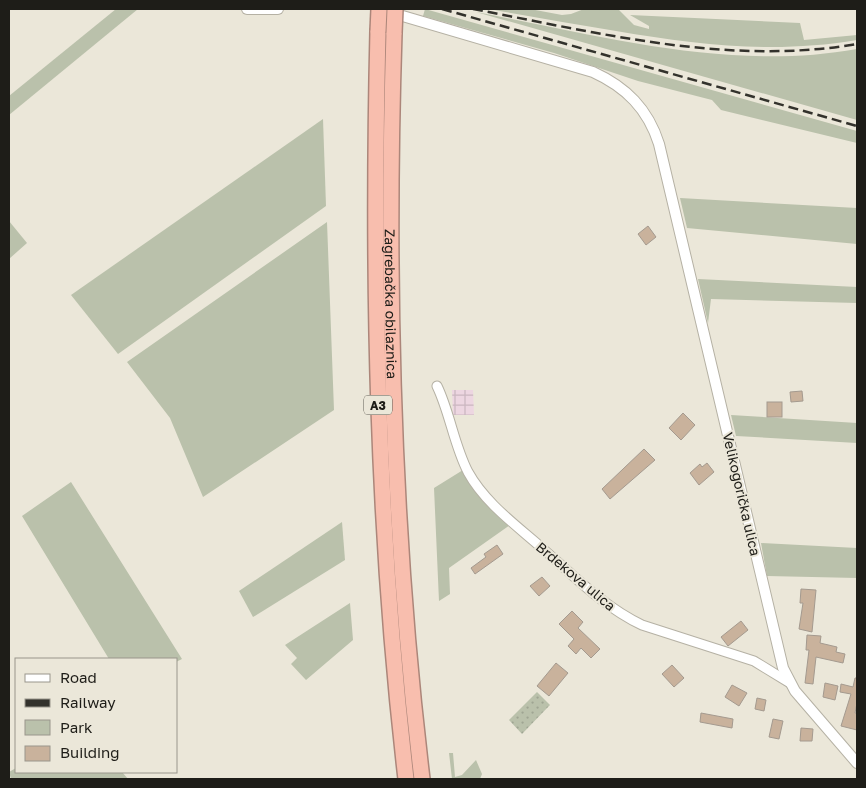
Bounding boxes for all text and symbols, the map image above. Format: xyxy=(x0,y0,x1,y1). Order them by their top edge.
street label: Zagrebačka obilaznica xyxy=(382,229,401,379)
road number: A3 xyxy=(364,396,392,414)
street label: Velikogorička ulica xyxy=(720,431,764,557)
street label: Brdekova ulica xyxy=(533,538,619,614)
legend xyxy=(15,658,178,773)
text: Road xyxy=(60,668,97,686)
text: Railway xyxy=(60,693,116,711)
text: Park xyxy=(60,718,93,736)
text: Building xyxy=(60,743,120,761)

